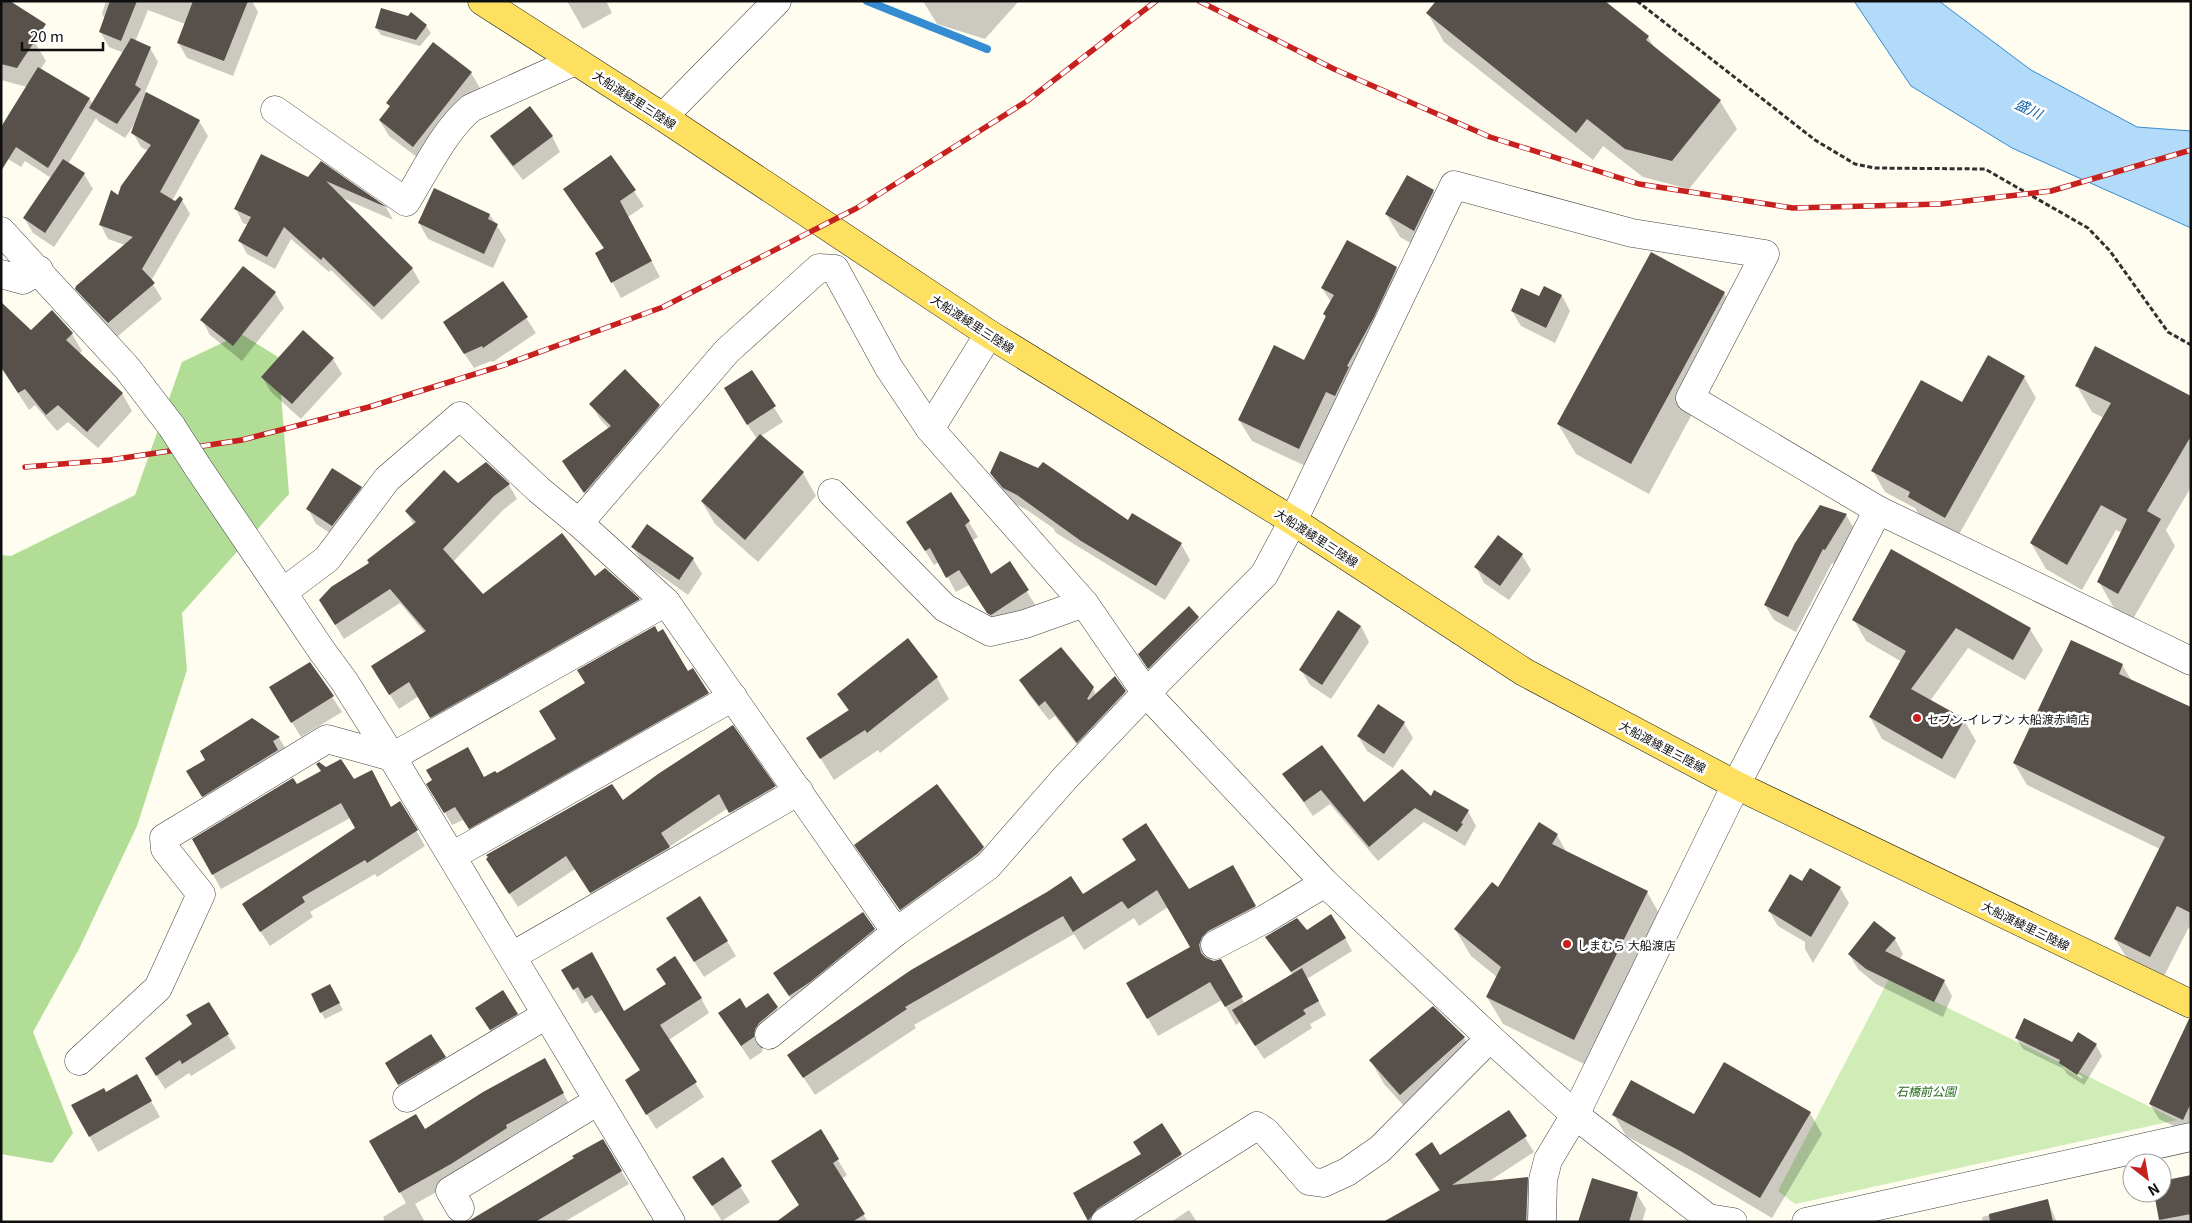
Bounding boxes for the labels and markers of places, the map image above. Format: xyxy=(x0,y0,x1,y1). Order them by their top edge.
place label: セブン-イレブン 大船渡赤崎店 xyxy=(1927,710,2090,727)
marker: セブン-イレブン 大船渡赤崎店 xyxy=(1911,712,1923,724)
place label: しまむら 大船渡店 xyxy=(1577,936,1676,953)
marker: しまむら 大船渡店 xyxy=(1561,938,1573,950)

